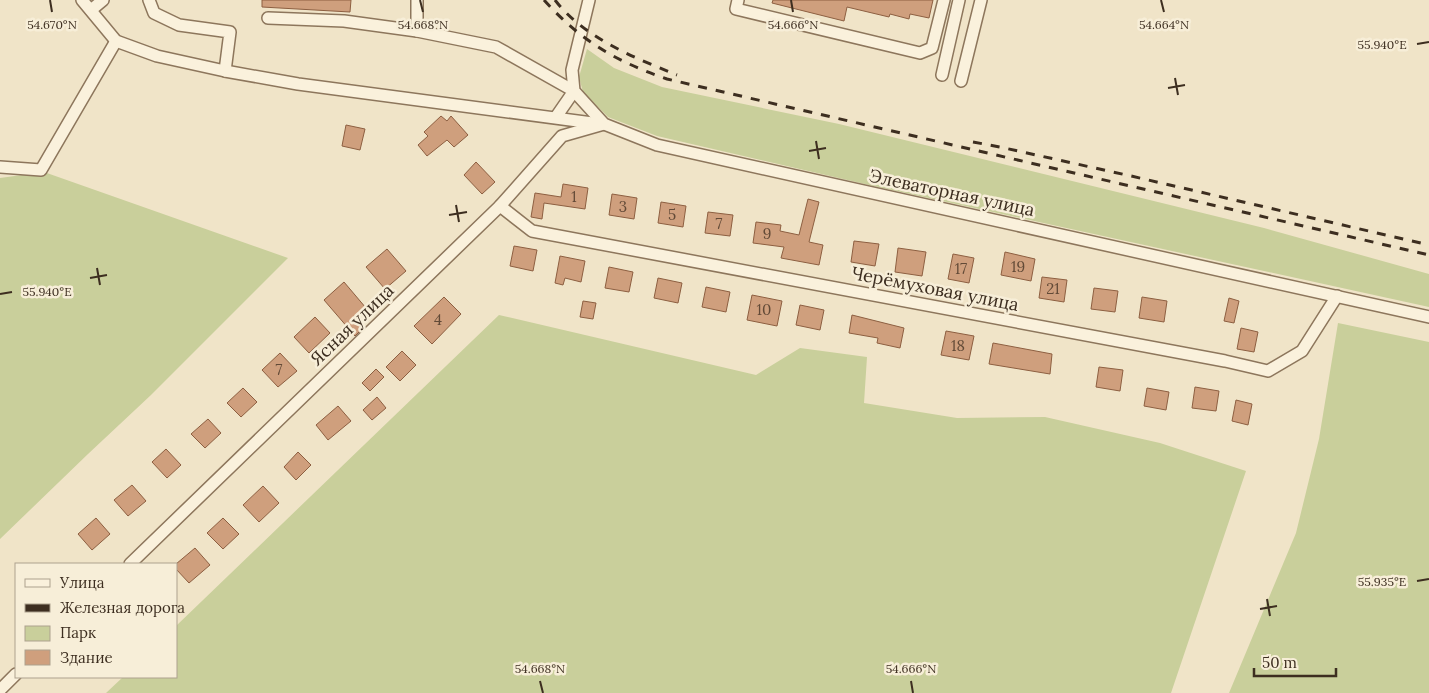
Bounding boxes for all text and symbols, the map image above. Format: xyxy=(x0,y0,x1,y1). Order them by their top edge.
text: 54.670°N xyxy=(27,17,77,32)
text: 54.668°N xyxy=(398,17,448,32)
text: 54.666°N xyxy=(768,17,818,32)
text: 54.664°N xyxy=(1139,17,1189,32)
text: 55.940°E xyxy=(1357,37,1407,52)
street label: Элеваторная улица xyxy=(867,164,1037,221)
house number: 1 xyxy=(571,187,577,206)
house number: 3 xyxy=(619,197,627,216)
house number: 5 xyxy=(668,205,676,224)
house number: 7 xyxy=(716,214,723,233)
house number: 9 xyxy=(763,224,771,243)
house number: 19 xyxy=(1011,257,1025,276)
house number: 17 xyxy=(955,259,967,278)
street label: Черёмуховая улица xyxy=(849,261,1021,316)
street label: Ясная улица xyxy=(305,279,399,370)
house number: 21 xyxy=(1046,279,1060,298)
text: 55.940°E xyxy=(22,284,72,299)
house number: 10 xyxy=(757,300,771,319)
house number: 4 xyxy=(434,310,442,329)
house number: 18 xyxy=(951,336,965,355)
house number: 7 xyxy=(276,360,283,379)
legend xyxy=(15,563,178,678)
text: Улица xyxy=(59,573,105,592)
text: 55.935°E xyxy=(1358,574,1406,589)
text: Железная дорога xyxy=(60,598,185,617)
text: Парк xyxy=(60,623,96,642)
scale bar xyxy=(1254,646,1336,678)
text: Здание xyxy=(60,648,113,667)
text: 50 m xyxy=(1262,653,1297,672)
text: 54.668°N xyxy=(515,661,565,676)
text: 54.666°N xyxy=(886,661,936,676)

